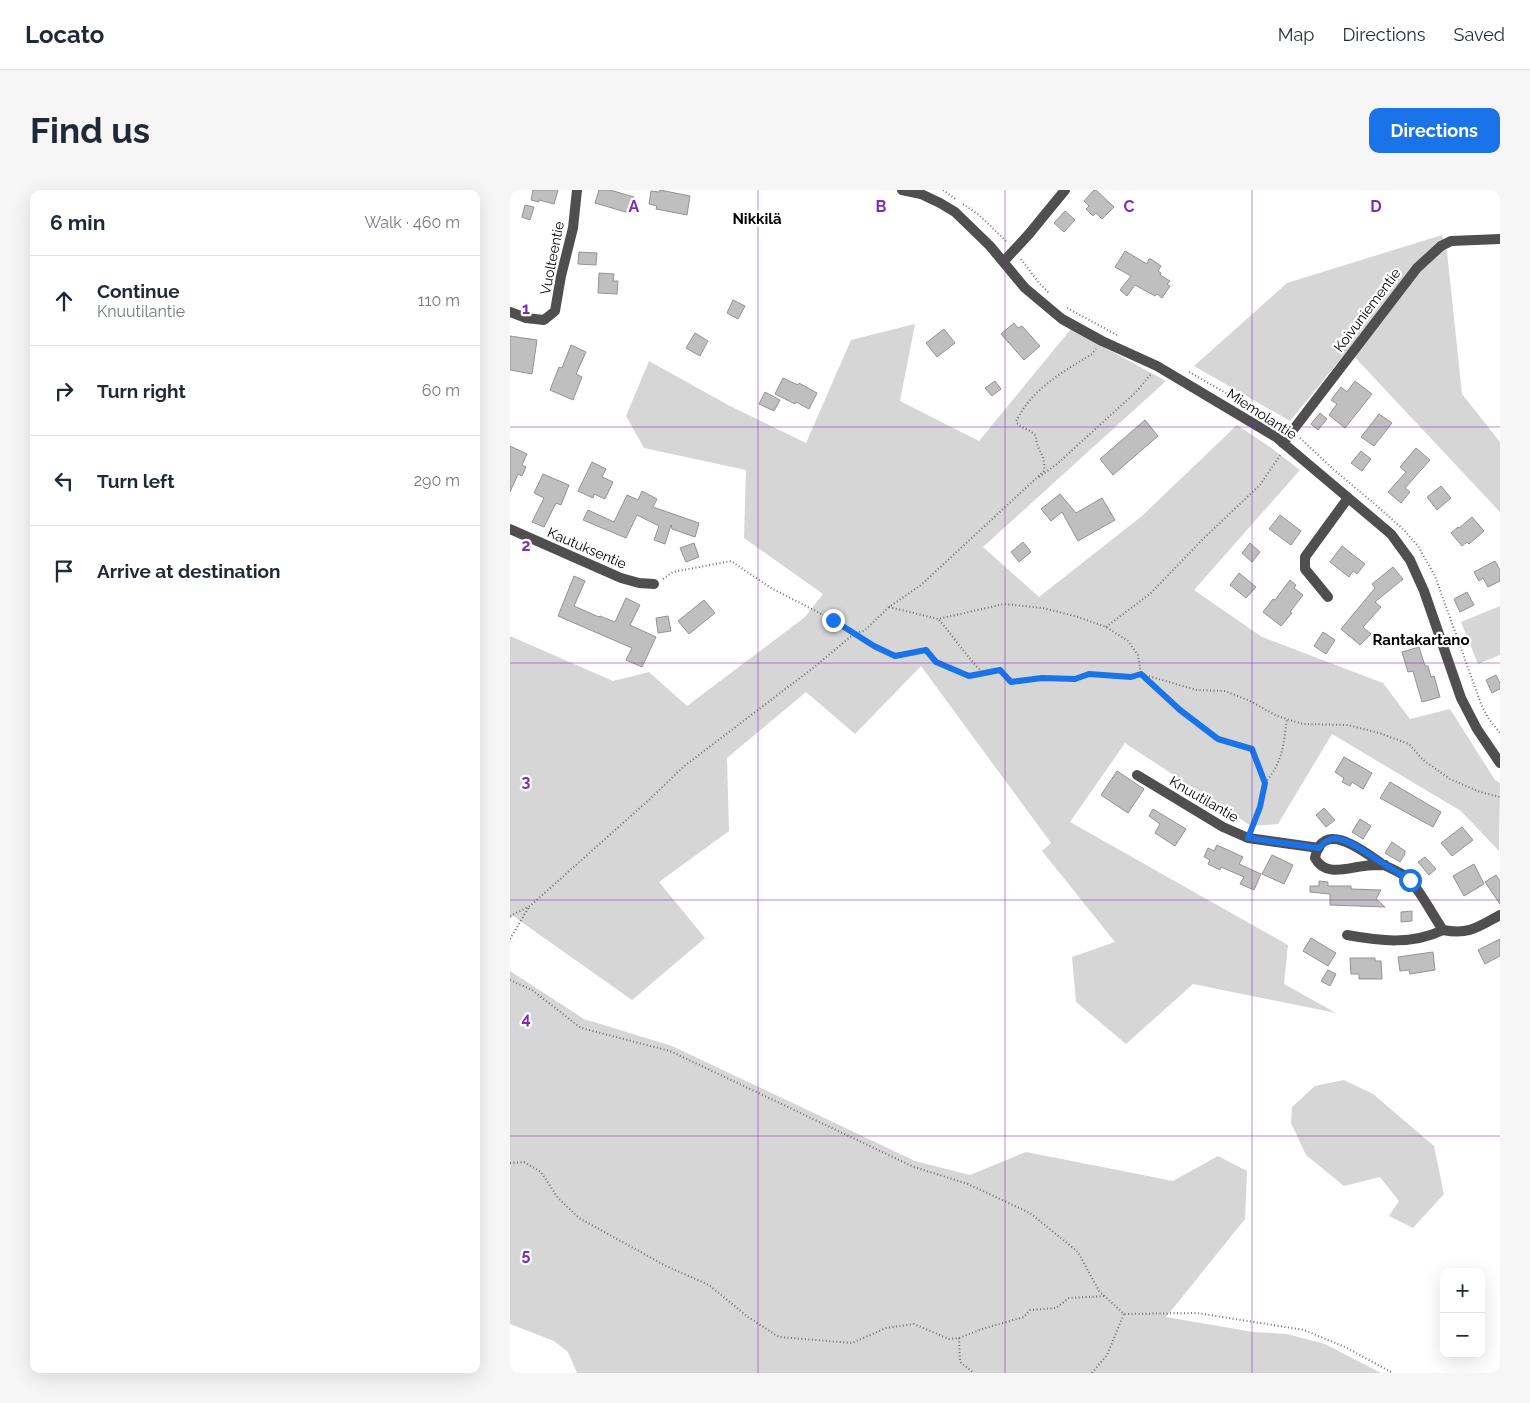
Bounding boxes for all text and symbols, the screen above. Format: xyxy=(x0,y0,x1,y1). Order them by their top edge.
text: Locato xyxy=(25,20,104,49)
text: Map xyxy=(1278,24,1314,45)
text: Directions xyxy=(1342,24,1426,45)
text: Saved xyxy=(1454,24,1505,45)
button: Directions xyxy=(1369,108,1500,153)
text: Find us xyxy=(30,110,150,151)
text: A xyxy=(629,197,640,216)
text: B xyxy=(876,197,887,216)
text: C xyxy=(1124,197,1135,216)
text: D xyxy=(1370,197,1382,216)
text: 6 min xyxy=(50,210,105,235)
district label: Nikkilä xyxy=(732,210,782,228)
text: Walk · 460 m xyxy=(364,213,460,232)
street label: Vuolteentie xyxy=(537,220,567,296)
street label: Koivuniementie xyxy=(1330,265,1404,355)
text: Continue xyxy=(97,280,180,302)
icon: ahead xyxy=(50,287,78,315)
text: 110 m xyxy=(418,291,460,310)
text: 1 xyxy=(522,299,530,318)
text: Knuutilantie xyxy=(97,302,185,321)
icon: right xyxy=(50,377,78,405)
text: Turn right xyxy=(97,380,186,402)
text: 60 m xyxy=(422,381,460,400)
street label: Miemolantie xyxy=(1224,385,1300,443)
icon: left xyxy=(50,467,78,495)
text: Turn left xyxy=(97,470,174,492)
text: 290 m xyxy=(414,471,460,490)
street label: Kautuksentie xyxy=(545,524,629,572)
text: 2 xyxy=(521,536,531,555)
icon: arrive xyxy=(50,557,78,585)
text: Arrive at destination xyxy=(97,560,281,582)
route end xyxy=(822,609,845,632)
district label: Rantakartano xyxy=(1372,631,1470,649)
text: 3 xyxy=(522,772,531,791)
street label: Knuutilantie xyxy=(1167,773,1241,825)
route start xyxy=(1399,869,1422,892)
text: 4 xyxy=(521,1009,531,1028)
text: 5 xyxy=(522,1245,531,1264)
map controls xyxy=(1440,1268,1485,1358)
button: + xyxy=(1440,1268,1485,1313)
button: − xyxy=(1440,1313,1485,1358)

